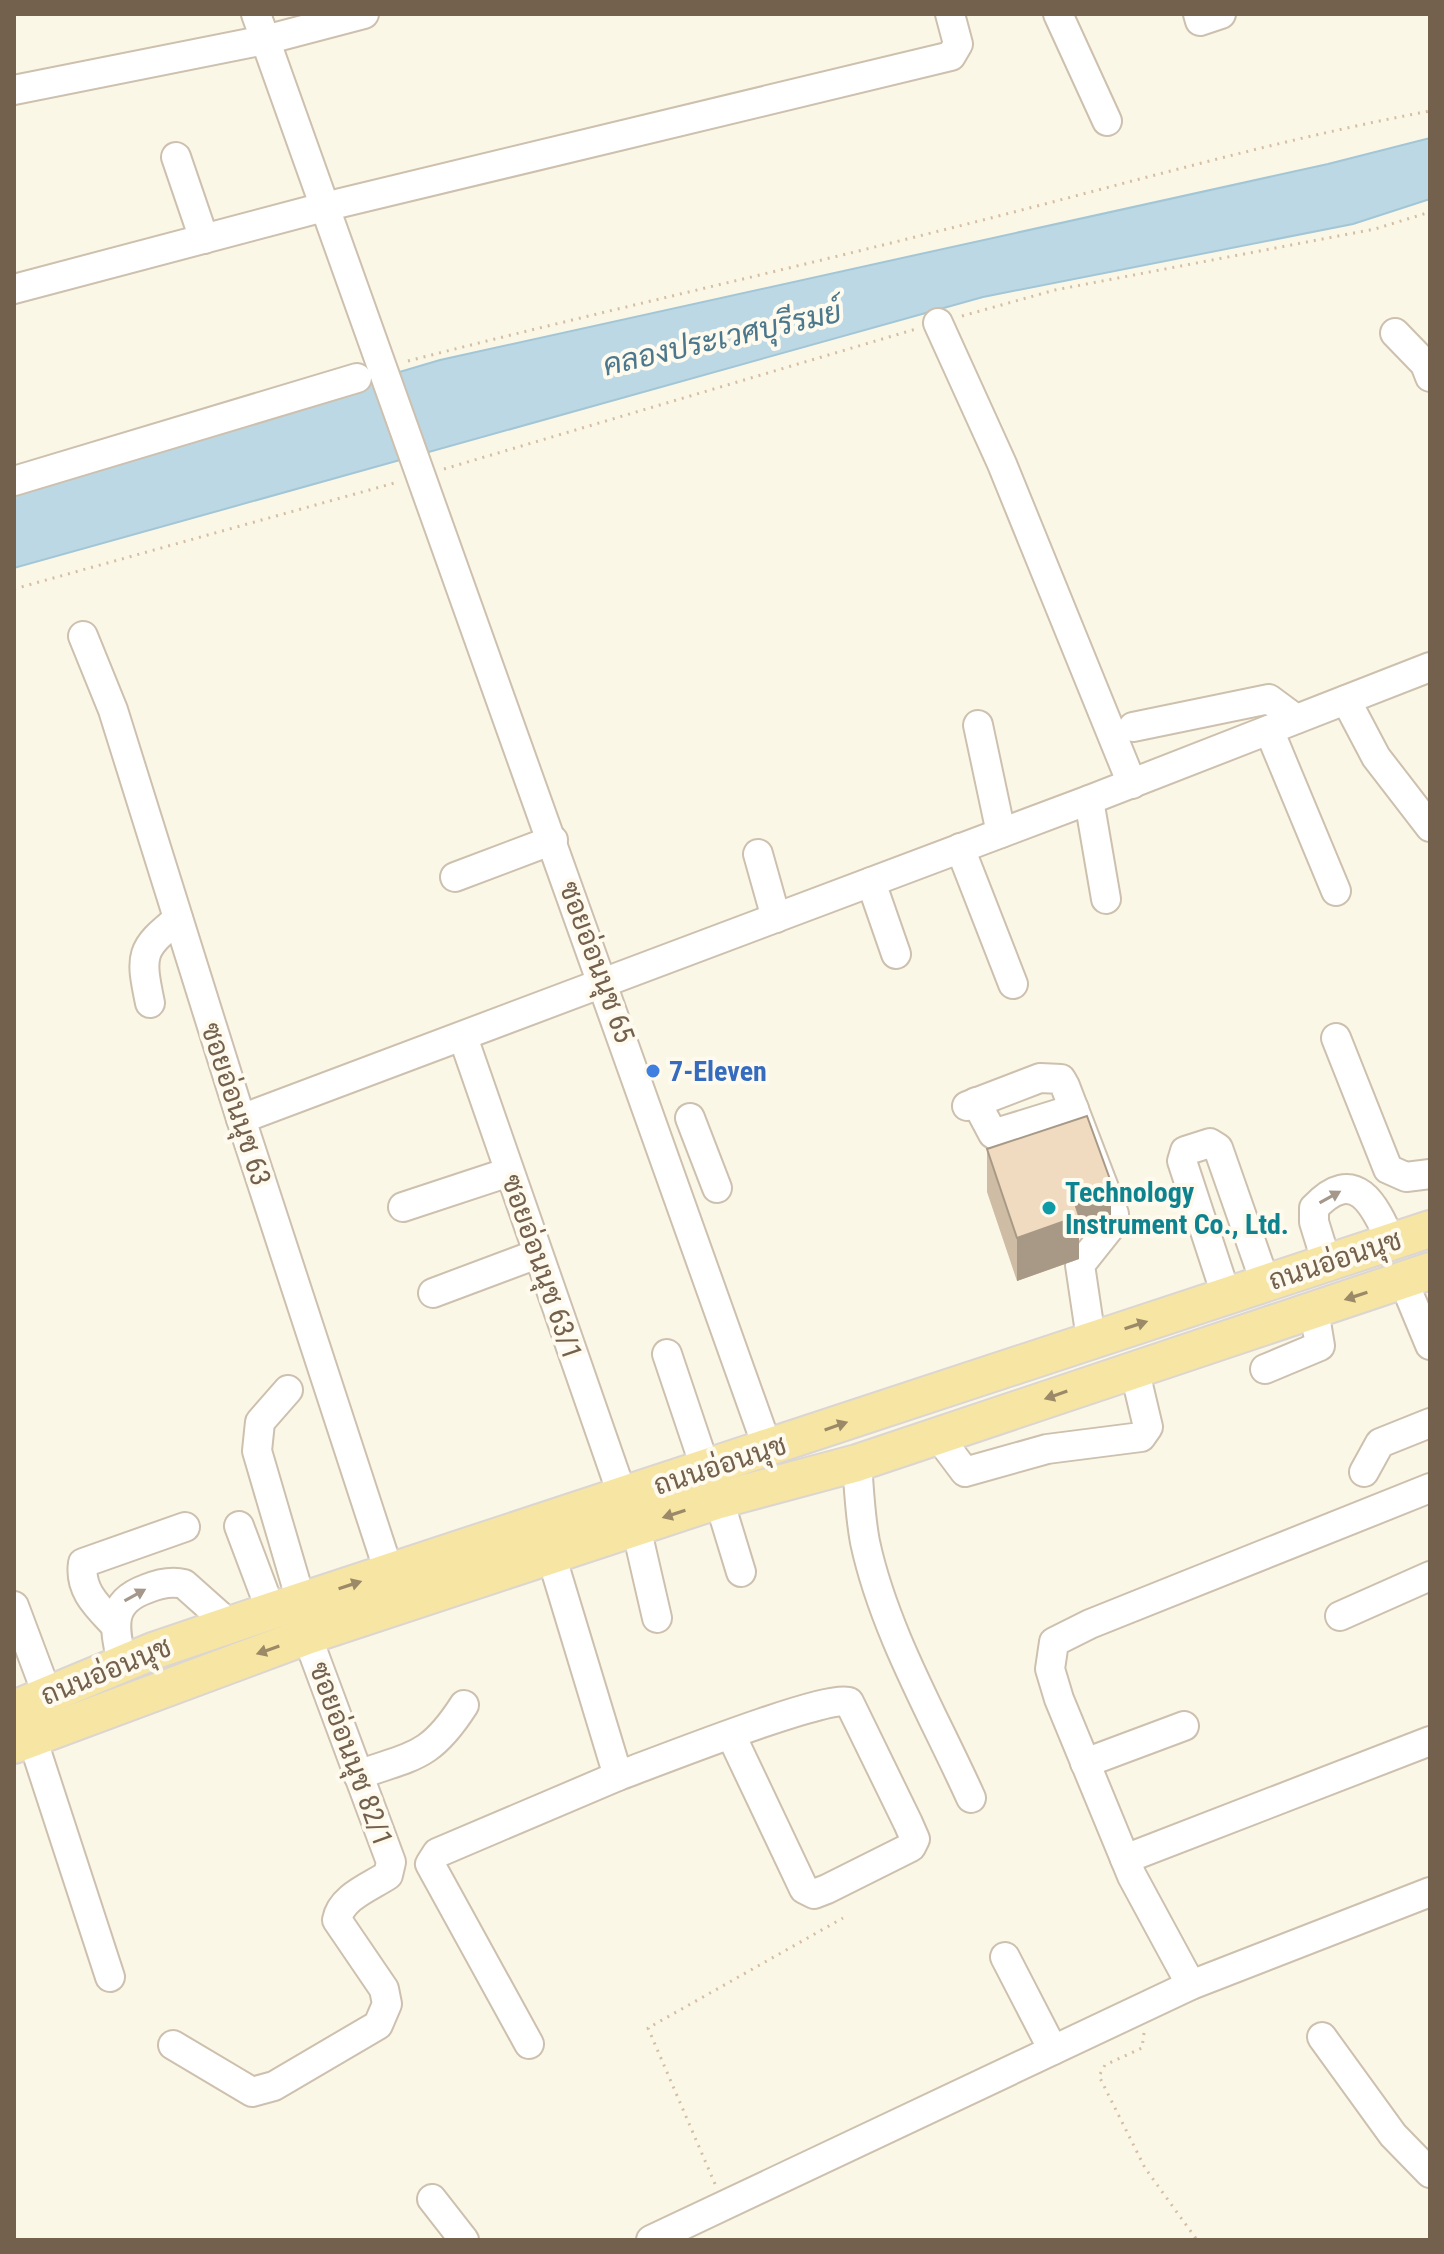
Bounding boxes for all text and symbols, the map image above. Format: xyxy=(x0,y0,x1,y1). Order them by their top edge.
water label: คลองประเวศบุรีรมย์ xyxy=(599,291,849,386)
street label: ซอยอ่อนนุช 65 xyxy=(550,876,642,1048)
street label: ซอยอ่อนนุช 63 xyxy=(191,1018,279,1191)
place label: 7-Eleven xyxy=(669,1055,767,1088)
marker: 7-Eleven xyxy=(644,1062,662,1080)
street label: ซอยอ่อนนุช 63/1 xyxy=(492,1170,590,1365)
place label: Technology Instrument Co., Ltd. xyxy=(1065,1176,1289,1241)
one-way arrow xyxy=(1319,1190,1341,1204)
marker: Technology Instrument Co., Ltd. xyxy=(1040,1199,1058,1217)
street label: ถนนอ่อนนุช xyxy=(1264,1222,1406,1300)
one-way arrow xyxy=(1344,1291,1368,1303)
one-way arrow xyxy=(1124,1318,1148,1330)
one-way arrow xyxy=(1044,1390,1068,1402)
one-way arrow xyxy=(825,1420,849,1432)
street label: ถนนอ่อนนุช xyxy=(649,1427,791,1505)
one-way arrow xyxy=(662,1509,686,1521)
one-way arrow xyxy=(338,1579,362,1591)
one-way arrow xyxy=(123,1589,146,1602)
street label: ถนนอ่อนนุช xyxy=(36,1629,177,1715)
one-way arrow xyxy=(256,1644,280,1657)
street label: ซอยอ่อนนุช 82/1 xyxy=(300,1657,401,1852)

